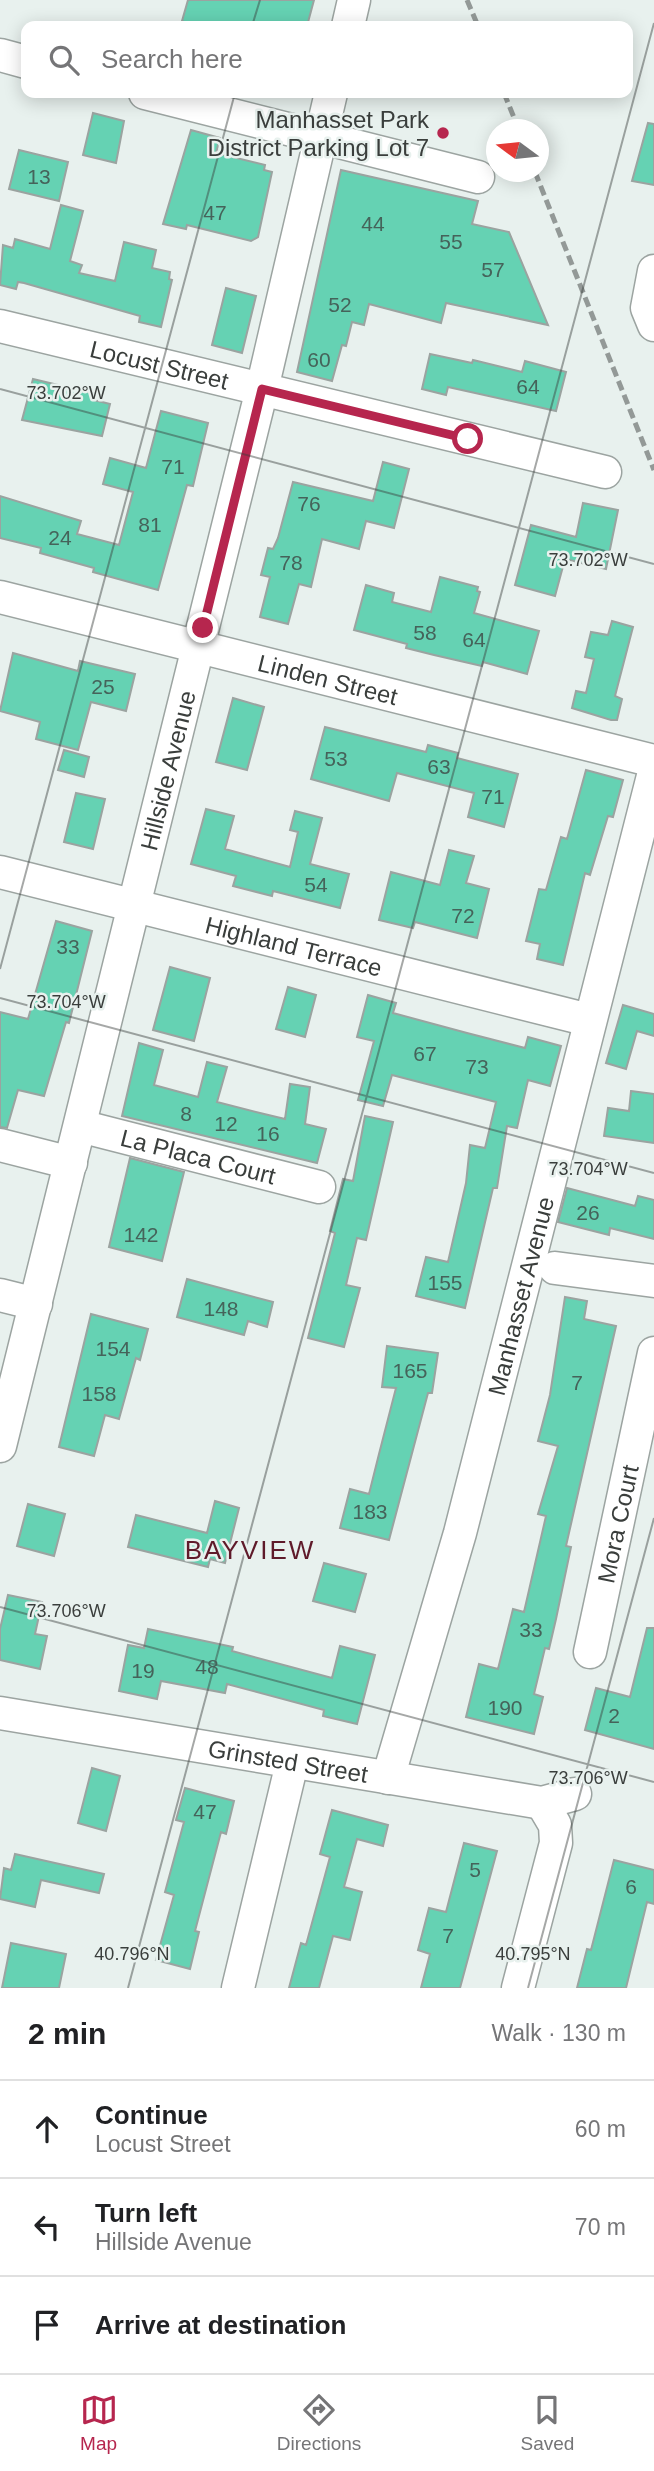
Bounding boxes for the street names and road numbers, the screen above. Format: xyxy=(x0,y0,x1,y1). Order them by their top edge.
street label: Locust Street xyxy=(87,335,232,394)
street label: Linden Street xyxy=(255,649,401,710)
street label: Hillside Avenue xyxy=(135,688,200,853)
street label: Highland Terrace xyxy=(203,911,385,981)
street label: La Placa Court xyxy=(118,1123,279,1189)
street label: Manhasset Avenue xyxy=(482,1194,559,1398)
street label: Mora Court xyxy=(592,1462,643,1585)
street label: Grinsted Street xyxy=(206,1734,370,1787)

